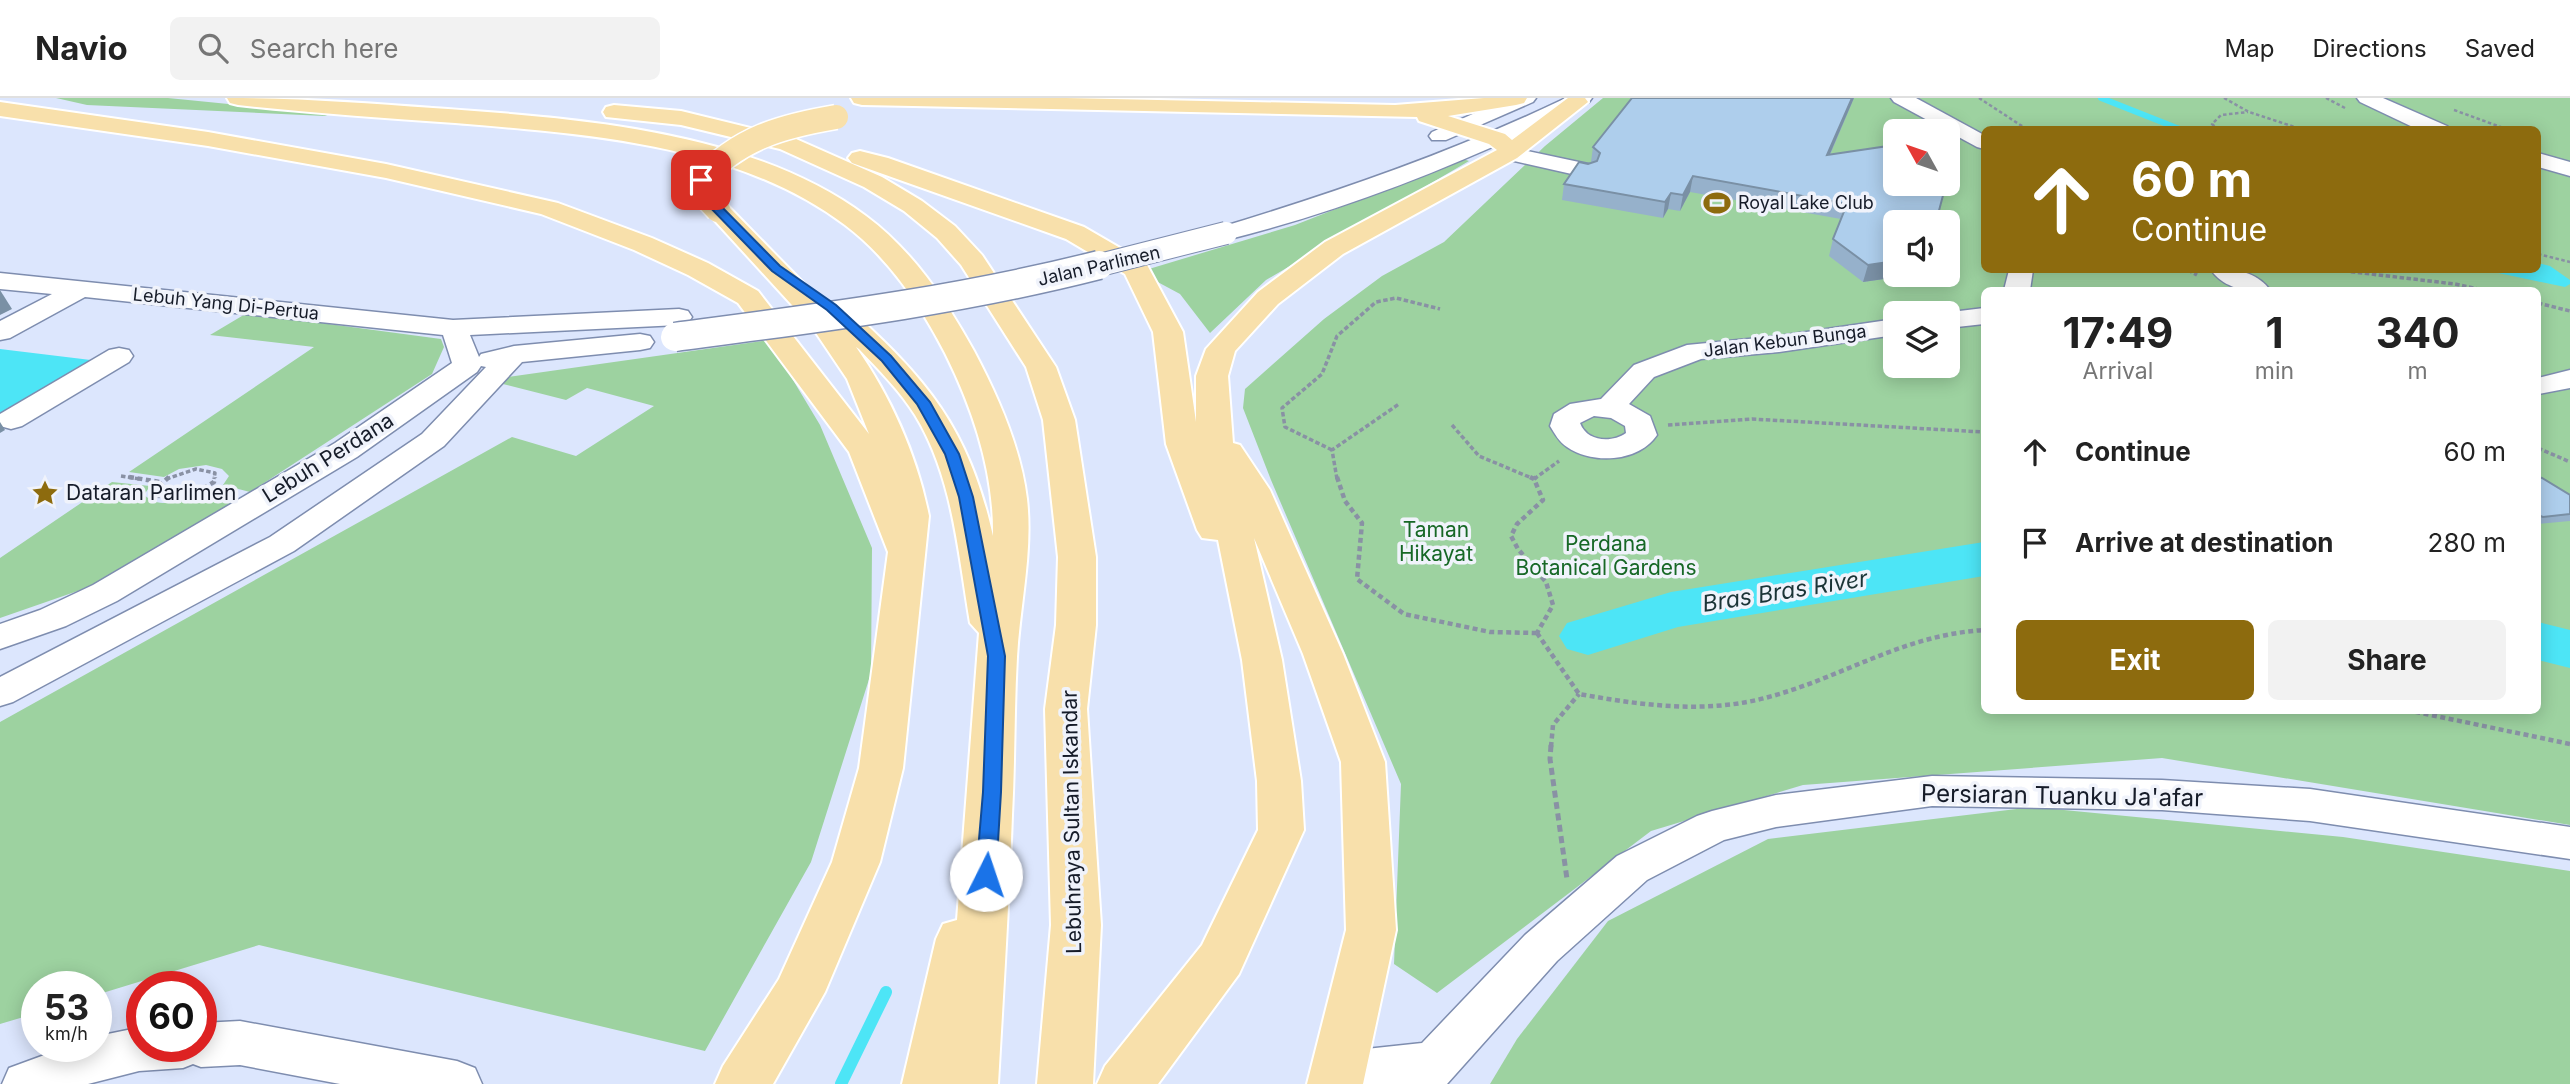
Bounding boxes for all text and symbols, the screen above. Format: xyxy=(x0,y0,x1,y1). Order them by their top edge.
search box xyxy=(170,17,660,80)
text: Navio xyxy=(35,28,128,68)
icon: search xyxy=(194,29,232,67)
text: Search here xyxy=(250,33,398,64)
text: Map xyxy=(2225,34,2274,63)
text: Directions xyxy=(2312,34,2427,63)
text: Saved xyxy=(2465,34,2535,63)
north arrow xyxy=(1883,119,1960,196)
map controls xyxy=(1883,119,1960,378)
pin xyxy=(671,150,731,210)
text: 60 m xyxy=(2131,150,2252,209)
icon: ahead xyxy=(2016,154,2107,245)
icon: arrive xyxy=(682,161,720,199)
sports icon: Royal Lake Club xyxy=(1702,188,1732,218)
place label: Royal Lake Club xyxy=(1738,192,1874,213)
button: sound xyxy=(1883,210,1960,287)
text: Continue xyxy=(2131,210,2267,249)
street label: Jalan Parlimen xyxy=(1036,241,1162,290)
street label: Lebuh Yang Di-Pertua xyxy=(132,283,320,324)
button: layers xyxy=(1883,301,1960,378)
text: 17:49 xyxy=(2063,307,2173,358)
text: 1 xyxy=(2265,307,2284,358)
text: 340 xyxy=(2376,307,2459,358)
street label: Jalan Kebun Bunga xyxy=(1702,320,1868,361)
text: Arrival xyxy=(2083,357,2153,385)
text: min xyxy=(2255,357,2294,385)
text: m xyxy=(2407,357,2428,385)
street label: Lebuh Perdana xyxy=(258,407,398,508)
icon: ahead xyxy=(2016,433,2054,471)
text: Continue xyxy=(2075,436,2191,467)
text: 60 m xyxy=(2443,436,2506,467)
place icon: Dataran Parlimen xyxy=(30,478,60,508)
place label: Dataran Parlimen xyxy=(66,480,236,505)
park label: Taman Hikayat xyxy=(1399,517,1473,566)
icon: arrive xyxy=(2016,524,2054,562)
text: Arrive at destination xyxy=(2075,527,2334,558)
text: 280 m xyxy=(2428,527,2506,558)
park label: Perdana Botanical Gardens xyxy=(1515,531,1697,580)
water label: Bras Bras River xyxy=(1700,564,1871,618)
button: Exit xyxy=(2016,620,2254,700)
button: Share xyxy=(2268,620,2506,700)
street label: Lebuhraya Sultan Iskandar xyxy=(1057,690,1086,954)
street label: Persiaran Tuanku Ja'afar xyxy=(1921,779,2203,812)
position arrow xyxy=(949,838,1023,912)
speed limit sign: 60 xyxy=(126,971,217,1062)
text: 53 xyxy=(44,986,89,1028)
text: km/h xyxy=(45,1023,88,1044)

